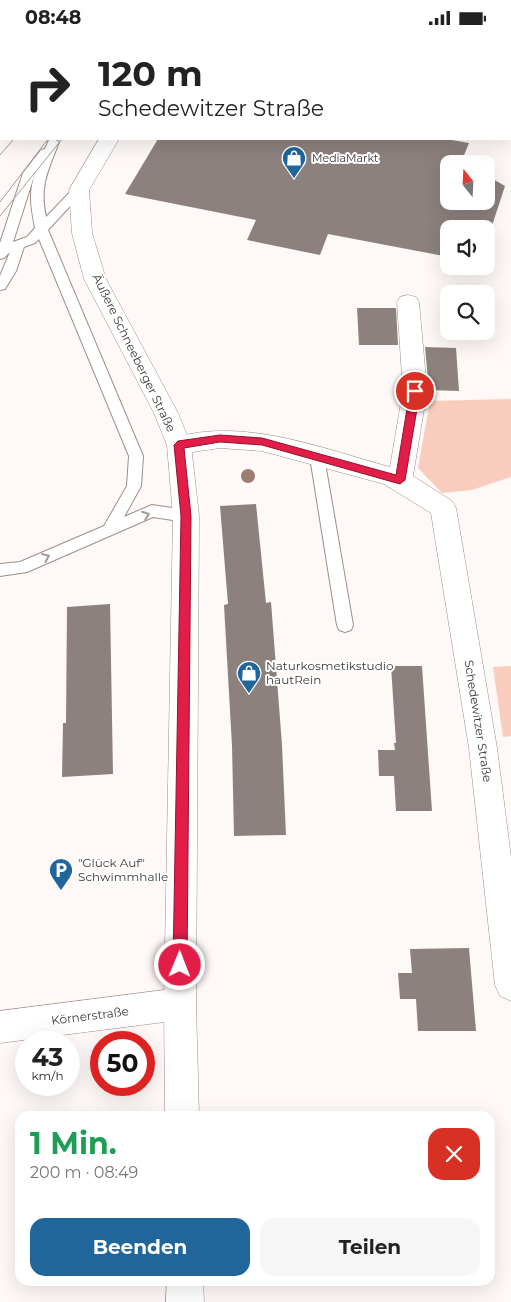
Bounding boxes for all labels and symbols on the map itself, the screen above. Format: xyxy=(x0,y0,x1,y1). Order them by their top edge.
shop icon: MediaMarkt xyxy=(281,145,307,179)
place label: MediaMarkt xyxy=(312,151,379,165)
north arrow xyxy=(440,155,495,210)
street label: Äußere Schneeberger Straße xyxy=(90,271,179,434)
pin xyxy=(394,370,436,412)
one-way arrow xyxy=(141,510,150,520)
one-way arrow xyxy=(41,553,50,564)
place label: Naturkosmetikstudio hautRein xyxy=(266,658,394,687)
street label: Schedewitzer Straße xyxy=(461,659,496,783)
shop icon: Naturkosmetikstudio hautRein xyxy=(236,660,262,694)
place label: "Glück Auf" Schwimmhalle xyxy=(78,855,168,884)
parking icon: "Glück Auf" Schwimmhalle xyxy=(48,857,74,891)
position arrow xyxy=(153,938,205,990)
street label: Körnerstraße xyxy=(50,1003,130,1028)
speed limit sign: 50 xyxy=(90,1031,155,1096)

